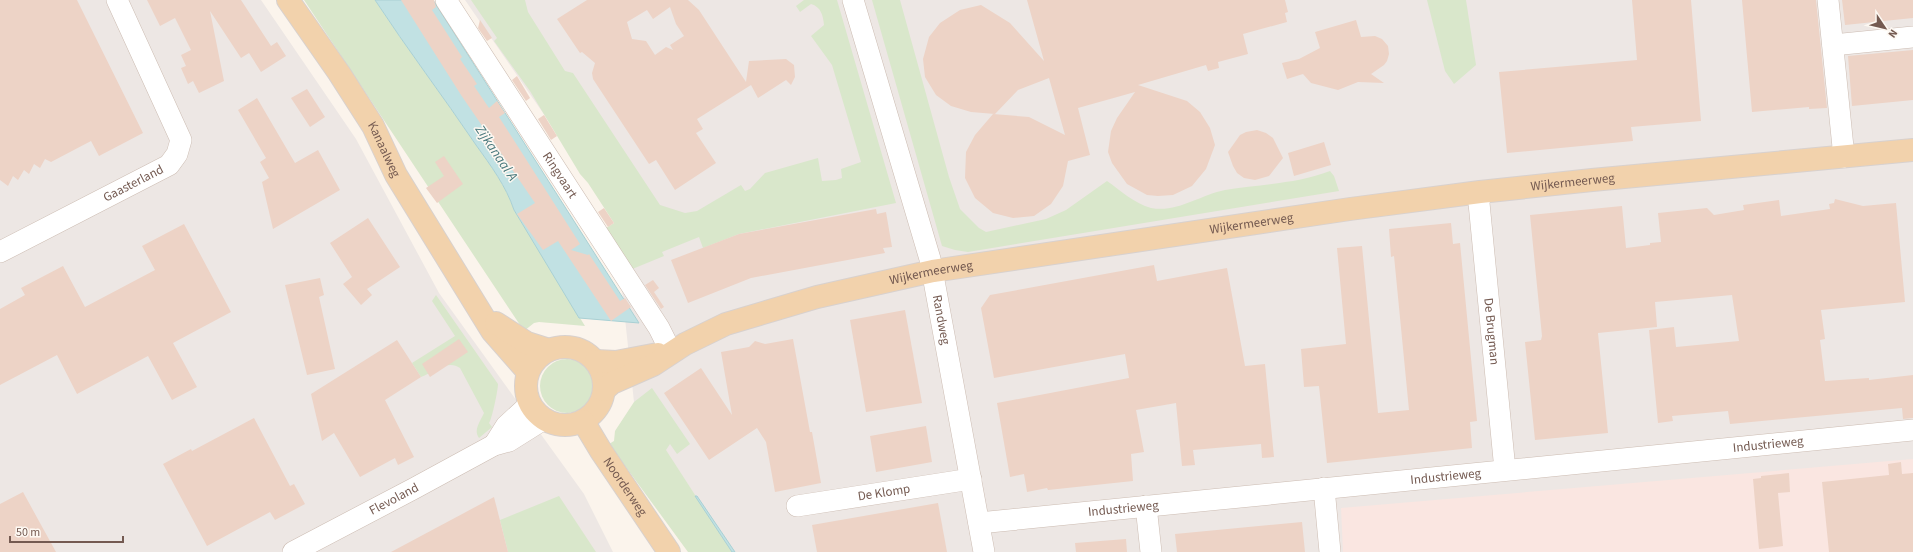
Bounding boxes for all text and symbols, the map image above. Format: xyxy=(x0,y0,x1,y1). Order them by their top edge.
north arrow xyxy=(1865,8,1905,48)
text: N xyxy=(1885,26,1901,41)
street label: Kanaalweg xyxy=(363,118,405,181)
water label: Zijkanaal A xyxy=(469,120,522,185)
street label: Ringvaart xyxy=(538,149,582,203)
street label: Gaasterland xyxy=(100,160,167,206)
street label: Wijkermeerweg xyxy=(1530,169,1616,196)
street label: Wijkermeerweg xyxy=(1208,208,1295,239)
street label: Wijkermeerweg xyxy=(888,256,974,289)
street label: Randweg xyxy=(928,293,955,347)
street label: De Brugman xyxy=(1479,297,1504,366)
street label: Industrieweg xyxy=(1732,432,1805,457)
street label: Noorderweg xyxy=(599,454,652,520)
street label: Industrieweg xyxy=(1410,464,1482,489)
street label: Flevoland xyxy=(366,479,422,519)
street label: De Klomp xyxy=(856,480,912,505)
street label: Industrieweg xyxy=(1087,496,1160,521)
scale bar xyxy=(10,518,123,544)
text: 50 m xyxy=(16,524,40,541)

